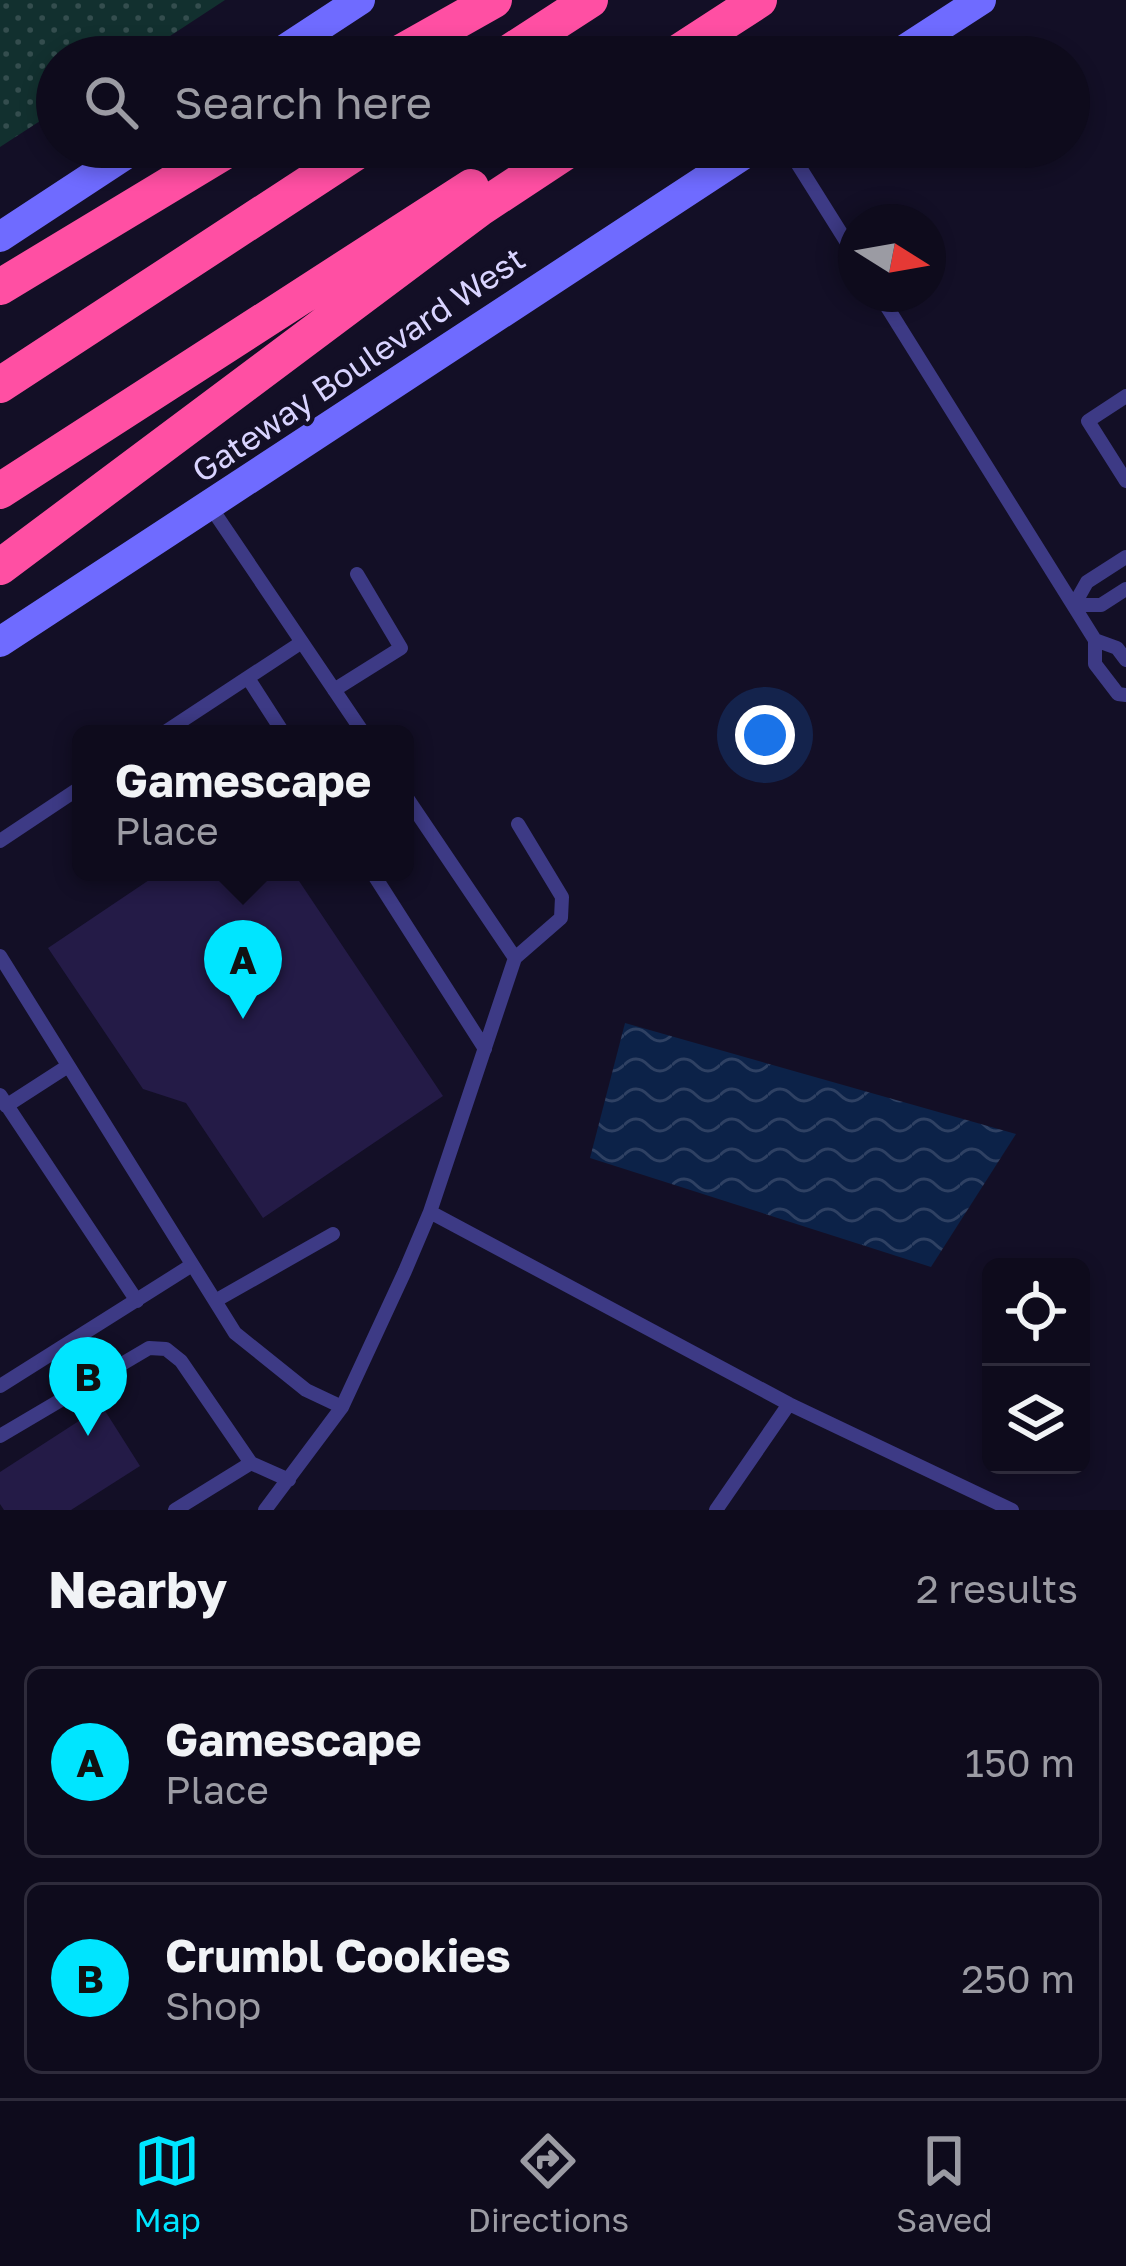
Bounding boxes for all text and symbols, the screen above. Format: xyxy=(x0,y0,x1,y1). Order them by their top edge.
search box xyxy=(36,36,1090,168)
icon: search xyxy=(78,69,144,135)
text: Search here xyxy=(174,75,432,129)
north arrow xyxy=(838,204,946,312)
street label: Gateway Boulevard West xyxy=(184,238,532,490)
your location xyxy=(735,705,795,765)
popup xyxy=(72,725,414,881)
text: Gamescape xyxy=(115,753,371,807)
text: Place xyxy=(115,807,219,854)
pin: A xyxy=(204,920,282,1019)
map controls xyxy=(982,1258,1090,1474)
button: locate xyxy=(982,1258,1090,1366)
pin: B xyxy=(49,1337,127,1436)
button: layers xyxy=(982,1366,1090,1474)
text: Nearby xyxy=(48,1558,227,1619)
text: 2 results xyxy=(916,1565,1078,1612)
text: Gamescape xyxy=(165,1712,422,1766)
text: A xyxy=(76,1739,104,1786)
text: 150 m xyxy=(965,1739,1075,1786)
text: Place xyxy=(165,1766,269,1813)
text: Crumbl Cookies xyxy=(165,1928,511,1982)
text: B xyxy=(76,1955,104,2002)
text: 250 m xyxy=(961,1955,1075,2002)
text: Shop xyxy=(165,1982,261,2029)
tab: Map xyxy=(134,2128,201,2239)
tab: Directions xyxy=(468,2128,629,2239)
tab: Saved xyxy=(896,2128,992,2239)

